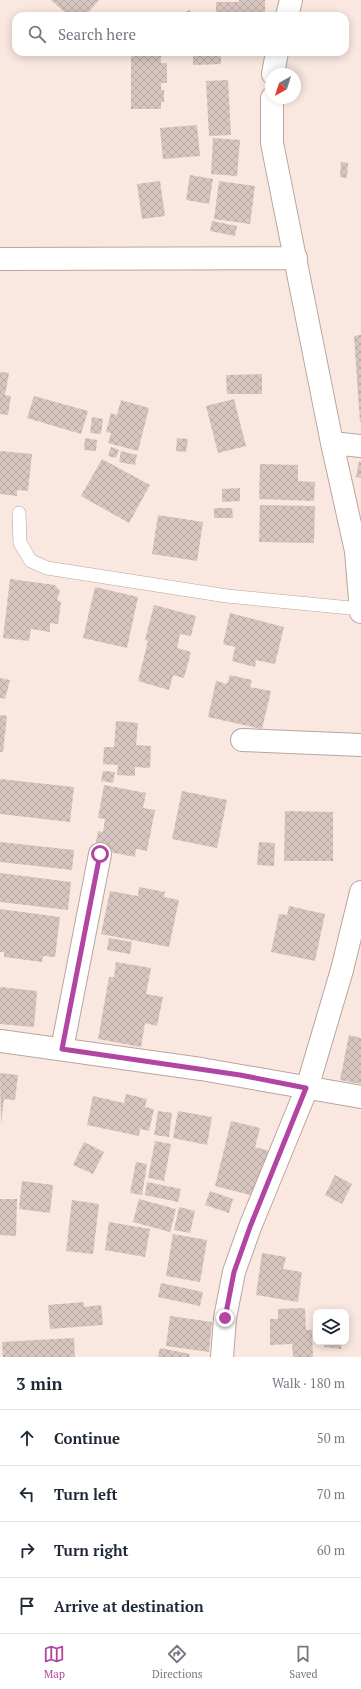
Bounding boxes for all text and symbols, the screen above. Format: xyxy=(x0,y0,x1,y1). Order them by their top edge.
search box xyxy=(12,12,349,56)
icon: search xyxy=(26,23,48,45)
text: Search here xyxy=(58,24,136,44)
north arrow xyxy=(265,68,301,104)
route start xyxy=(91,845,109,863)
route end xyxy=(216,1309,234,1327)
map controls xyxy=(313,1309,349,1345)
button: layers xyxy=(313,1309,349,1345)
text: 3 min xyxy=(16,1372,63,1395)
text: Walk · 180 m xyxy=(272,1374,345,1392)
icon: ahead xyxy=(16,1427,38,1449)
text: Continue xyxy=(54,1428,120,1448)
text: 50 m xyxy=(317,1429,345,1447)
icon: left xyxy=(16,1483,38,1505)
text: Turn left xyxy=(54,1484,118,1504)
text: 70 m xyxy=(317,1485,345,1503)
icon: right xyxy=(16,1539,38,1561)
text: Turn right xyxy=(54,1540,129,1560)
text: 60 m xyxy=(317,1541,345,1559)
icon: arrive xyxy=(16,1595,38,1617)
text: Arrive at destination xyxy=(54,1596,204,1616)
tab: Map xyxy=(43,1643,65,1681)
tab: Directions xyxy=(152,1643,203,1681)
tab: Saved xyxy=(289,1643,318,1681)

